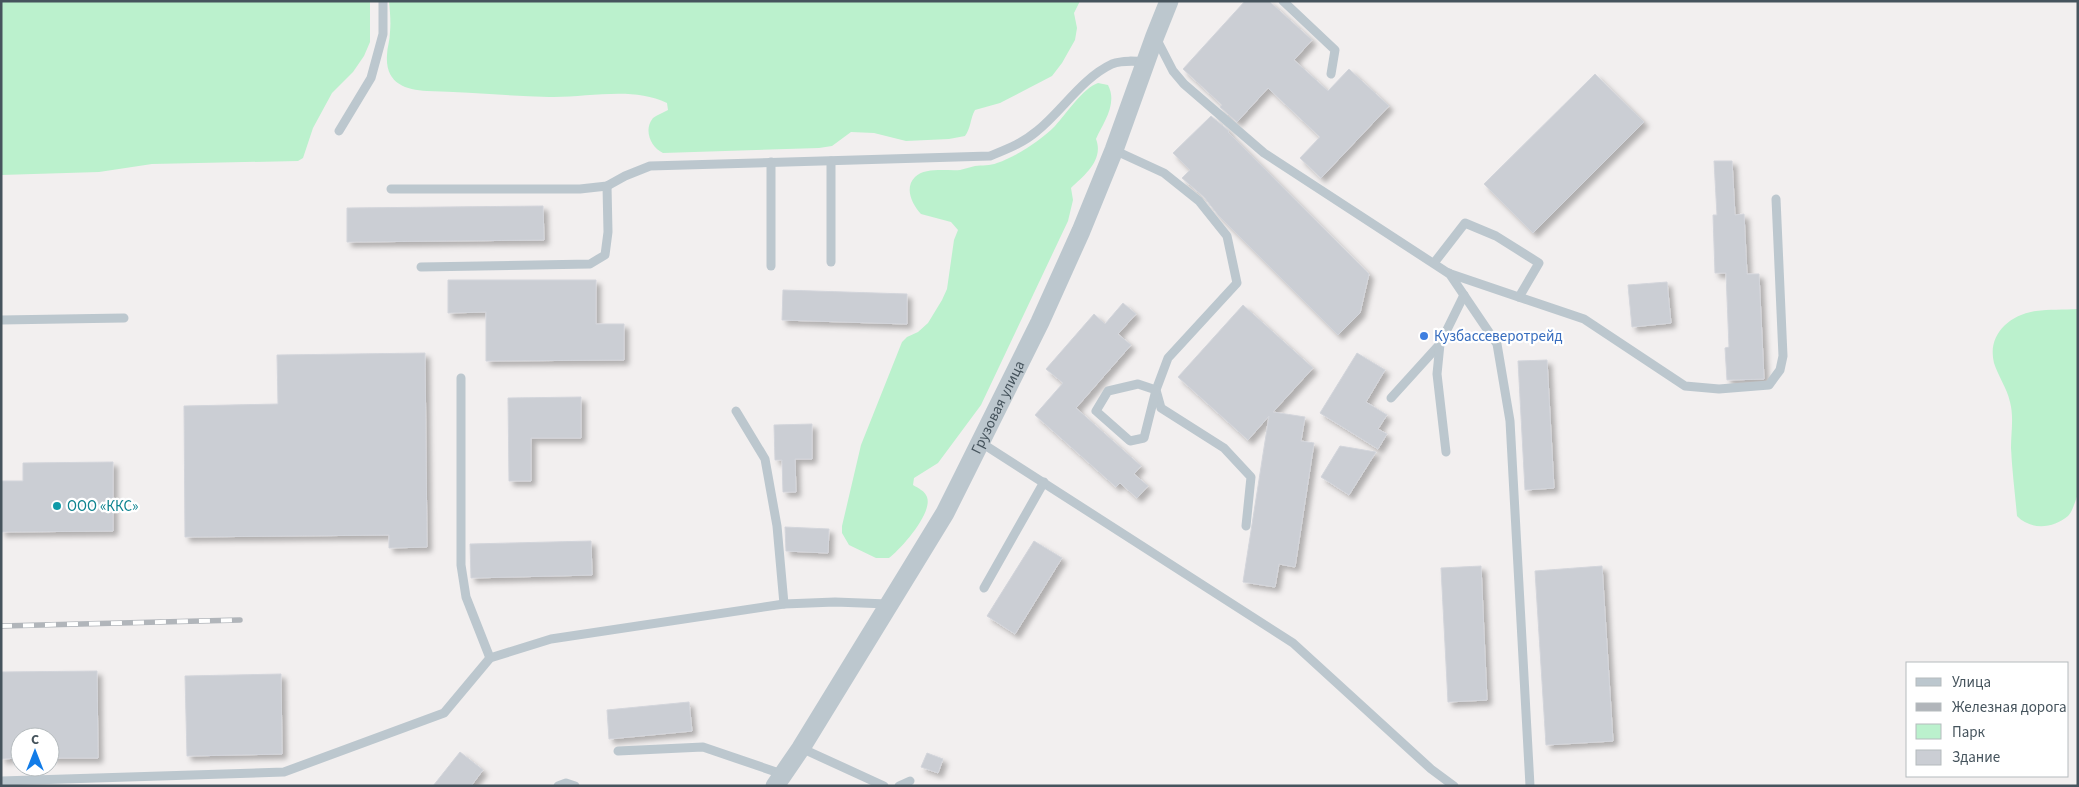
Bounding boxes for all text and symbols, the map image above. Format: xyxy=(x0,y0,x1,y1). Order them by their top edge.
place label: Кузбассеверотрейд xyxy=(1434,326,1563,347)
marker: Кузбассеверотрейд xyxy=(1418,330,1430,342)
street label: Грузовая улица xyxy=(966,357,1030,458)
place label: ООО «ККС» xyxy=(67,496,139,517)
marker: ООО «ККС» xyxy=(51,500,63,512)
legend xyxy=(1906,662,2069,777)
text: Улица xyxy=(1952,672,1991,693)
text: Железная дорога xyxy=(1952,697,2067,718)
text: Парк xyxy=(1952,722,1986,743)
north arrow xyxy=(10,727,60,777)
text: С xyxy=(31,730,39,750)
text: Здание xyxy=(1952,747,2000,768)

